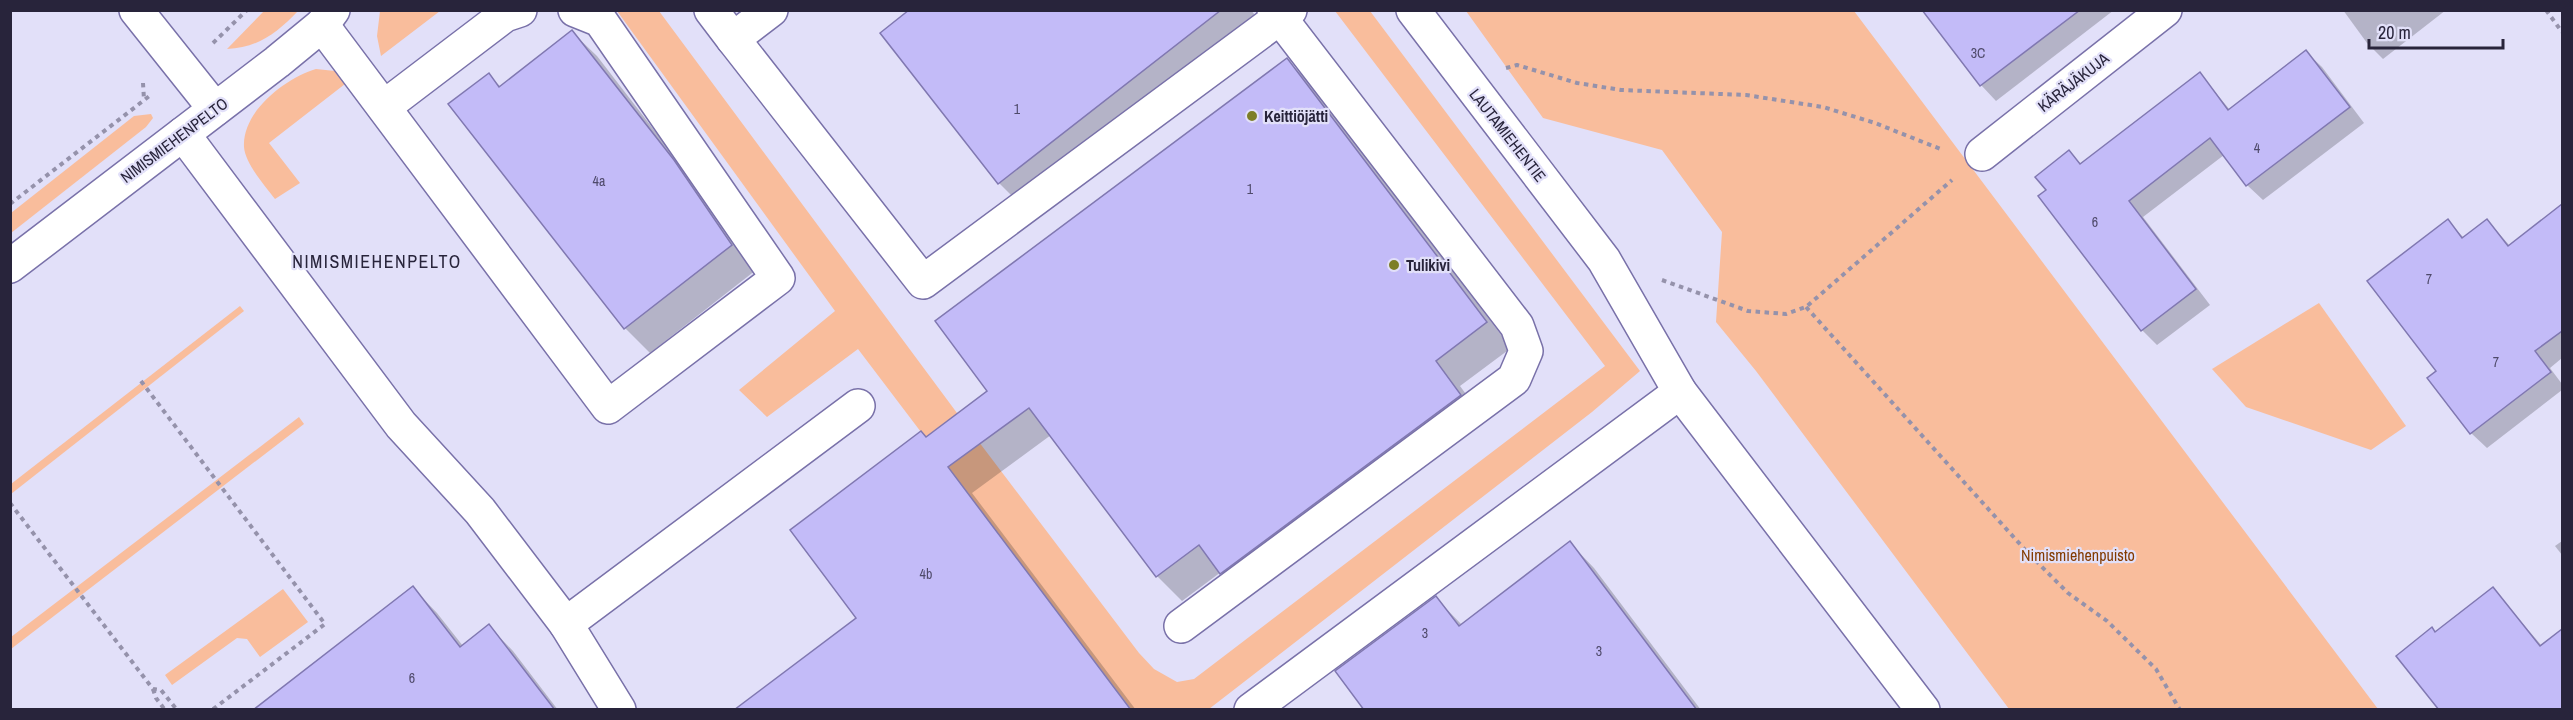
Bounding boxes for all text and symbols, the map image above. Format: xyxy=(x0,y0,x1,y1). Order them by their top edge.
scale bar xyxy=(2369,12,2502,50)
text: 20 m xyxy=(2378,20,2411,45)
house number: 3C xyxy=(1971,44,1985,62)
street label: KÄRÄJÄKUJA xyxy=(2033,47,2113,117)
street label: LAUTAMIEHENTIE xyxy=(1465,84,1551,186)
street label: NIMISMIEHENPELTO xyxy=(116,92,232,188)
house number: 1 xyxy=(1014,100,1021,118)
place label: Keittiöjätti xyxy=(1264,105,1328,127)
marker: Keittiöjätti xyxy=(1245,109,1259,123)
house number: 4 xyxy=(2254,139,2261,157)
house number: 4a xyxy=(593,172,606,190)
house number: 1 xyxy=(1247,180,1254,198)
house number: 6 xyxy=(2092,213,2098,231)
district label: NIMISMIEHENPELTO xyxy=(292,249,462,274)
place label: Tulikivi xyxy=(1406,254,1450,276)
marker: Tulikivi xyxy=(1387,258,1401,272)
house number: 7 xyxy=(2426,270,2432,288)
house number: 7 xyxy=(2493,353,2499,371)
park label: Nimismiehenpuisto xyxy=(2021,544,2135,566)
house number: 4b xyxy=(920,565,932,583)
house number: 3 xyxy=(1422,624,1428,642)
house number: 3 xyxy=(1596,642,1602,660)
house number: 6 xyxy=(409,669,415,687)

